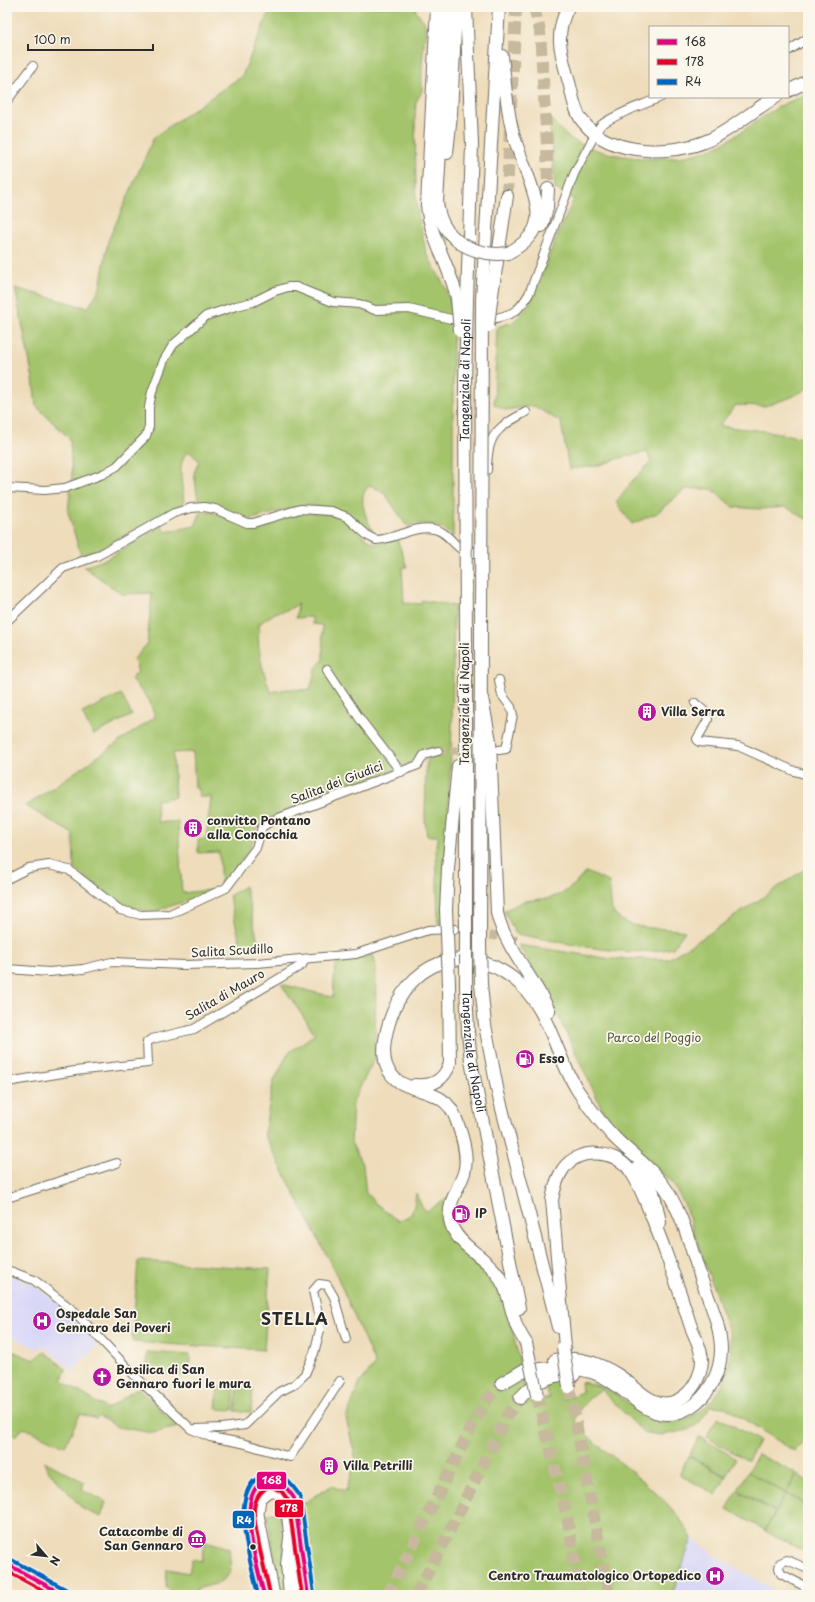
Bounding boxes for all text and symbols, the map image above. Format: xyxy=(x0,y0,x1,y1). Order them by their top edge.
scale bar xyxy=(28,26,153,52)
legend xyxy=(649,26,789,98)
text: 100 m xyxy=(34,30,71,48)
text: 168 xyxy=(685,32,706,50)
text: 178 xyxy=(685,52,704,70)
text: R4 xyxy=(685,72,702,90)
street label: Tangenziale di Napoli xyxy=(455,318,475,442)
street label: Tangenziale di Napoli xyxy=(455,642,473,766)
building icon: Villa Serra xyxy=(636,701,658,723)
place label: Villa Serra xyxy=(661,702,726,720)
street label: Salita dei Giudici xyxy=(288,756,386,808)
place label: convitto Pontano alla Conocchia xyxy=(207,811,311,843)
building icon: convitto Pontano alla Conocchia xyxy=(182,817,204,839)
street label: Salita Scudillo xyxy=(190,939,274,961)
street label: Salita di Mauro xyxy=(182,964,268,1024)
street label: Tangenziale di Napoli xyxy=(458,990,491,1114)
park label: Parco del Poggio xyxy=(607,1028,702,1046)
fuel station icon: Esso xyxy=(514,1048,536,1070)
place label: Esso xyxy=(539,1049,565,1067)
fuel station icon: IP xyxy=(450,1203,472,1225)
place label: IP xyxy=(475,1204,487,1222)
place label: Ospedale San Gennaro dei Poveri xyxy=(56,1304,171,1336)
district label: STELLA xyxy=(261,1306,329,1330)
hospital icon: Ospedale San Gennaro dei Poveri xyxy=(31,1310,53,1332)
place label: Basilica di San Gennaro fuori le mura xyxy=(116,1360,252,1392)
church icon: Basilica di San Gennaro fuori le mura xyxy=(91,1366,113,1388)
building icon: Villa Petrilli xyxy=(318,1455,340,1477)
place label: Villa Petrilli xyxy=(343,1456,413,1474)
line badge: 168 xyxy=(256,1471,287,1490)
text: 168 xyxy=(262,1471,282,1488)
line badge: 178 xyxy=(274,1499,304,1518)
text: 178 xyxy=(280,1499,298,1516)
line badge: R4 xyxy=(232,1510,255,1529)
text: R4 xyxy=(236,1511,252,1528)
place label: Catacombe di San Gennaro xyxy=(99,1522,184,1554)
museum icon: Catacombe di San Gennaro xyxy=(186,1528,208,1550)
north arrow xyxy=(26,1536,66,1576)
unlabelled marker xyxy=(248,1542,258,1552)
text: N xyxy=(46,1553,65,1569)
hospital icon: Centro Traumatologico Ortopedico xyxy=(704,1565,726,1587)
place label: Centro Traumatologico Ortopedico xyxy=(488,1566,701,1584)

